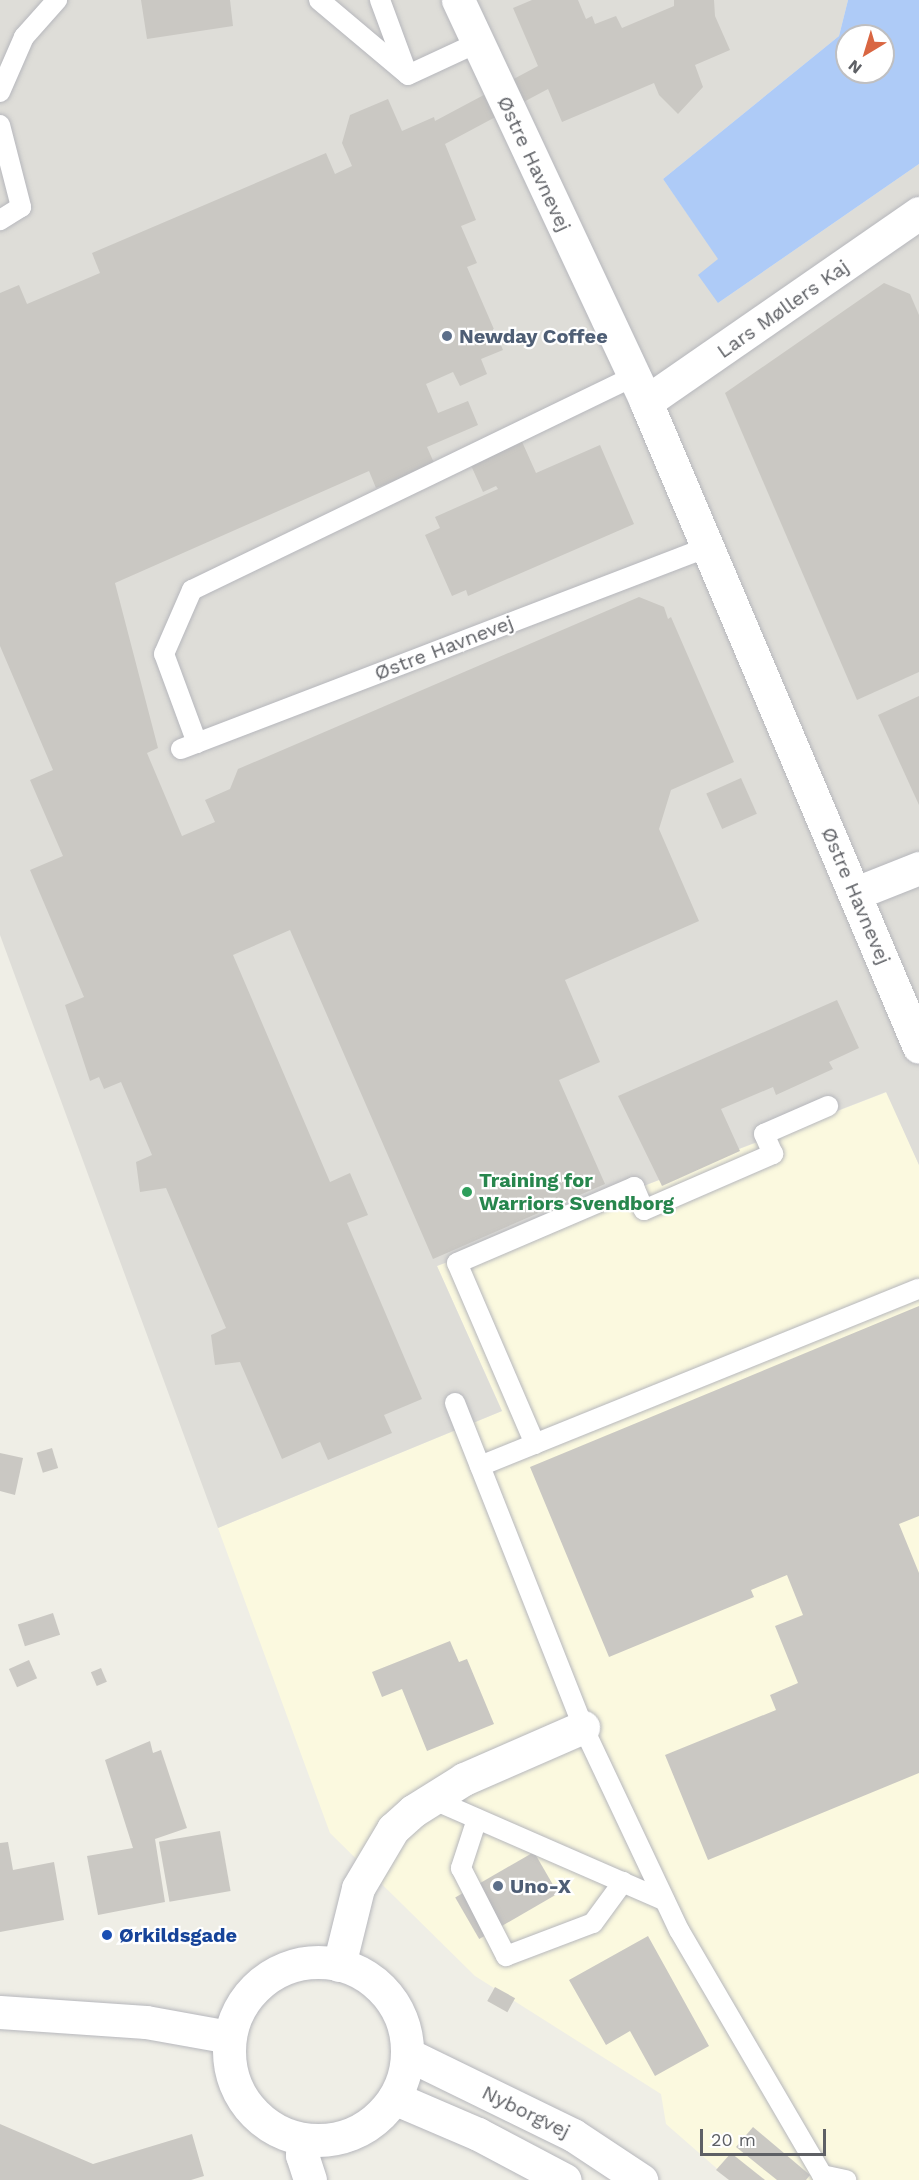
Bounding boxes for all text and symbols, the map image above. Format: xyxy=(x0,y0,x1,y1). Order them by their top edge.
north arrow xyxy=(835,24,895,84)
text: N xyxy=(844,56,865,78)
street label: Østre Havnevej xyxy=(492,92,576,236)
street label: Lars Møllers Kaj xyxy=(712,255,854,363)
place label: Newday Coffee xyxy=(459,324,608,348)
marker: Newday Coffee xyxy=(440,329,454,343)
street label: Østre Havnevej xyxy=(371,610,517,686)
street label: Østre Havnevej xyxy=(816,824,896,968)
place label: Training for Warriors Svendborg xyxy=(479,1168,674,1215)
marker: Training for Warriors Svendborg xyxy=(460,1185,474,1199)
place label: Uno-X xyxy=(510,1874,571,1898)
marker: Uno-X xyxy=(491,1879,505,1893)
place label: Ørkildsgade xyxy=(119,1923,237,1947)
marker: Ørkildsgade xyxy=(100,1928,114,1942)
street label: Nyborgvej xyxy=(478,2080,574,2144)
scale bar xyxy=(703,2117,829,2155)
text: 20 m xyxy=(711,2129,756,2150)

